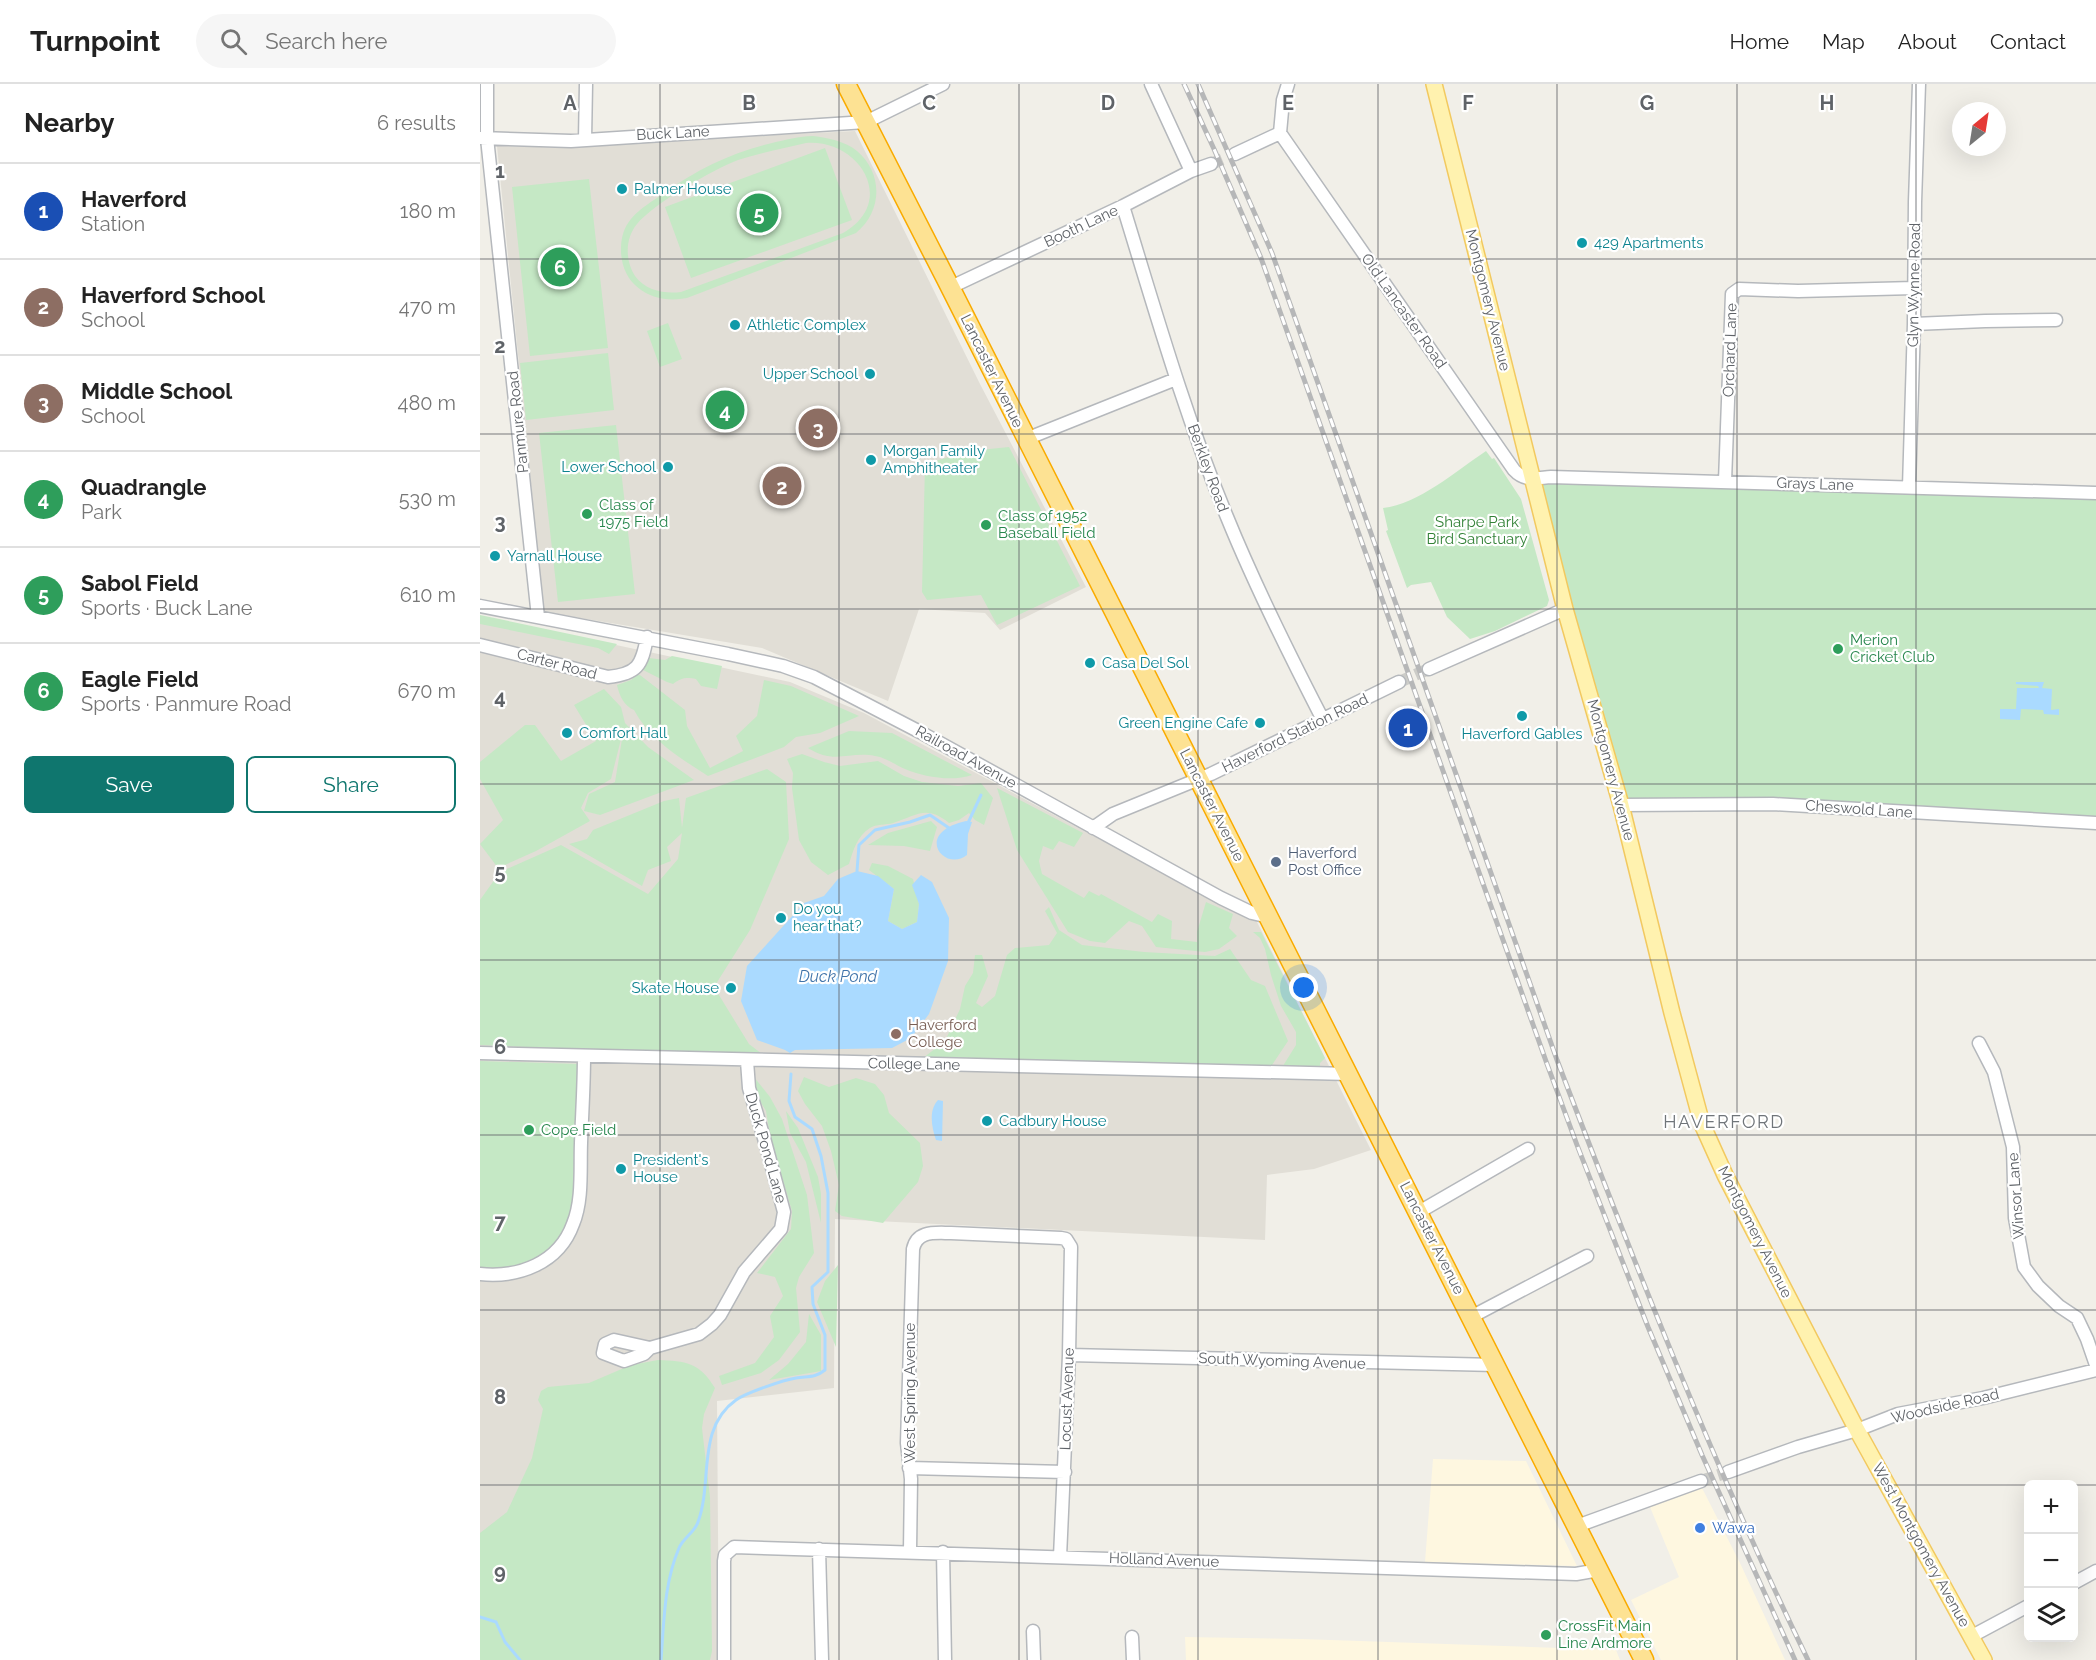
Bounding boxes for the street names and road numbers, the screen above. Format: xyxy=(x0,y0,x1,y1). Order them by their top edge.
street label: Buck Lane xyxy=(636,122,710,144)
street label: Booth Lane xyxy=(1041,201,1121,251)
street label: Glyn Wynne Road xyxy=(1904,223,1924,347)
street label: Montgomery Avenue xyxy=(1462,227,1514,373)
street label: Old Lancaster Road xyxy=(1358,250,1450,372)
street label: Orchard Lane xyxy=(1719,302,1741,397)
street label: Lancaster Avenue xyxy=(957,311,1027,431)
street label: Panmure Road xyxy=(504,370,532,474)
street label: Berkley Road xyxy=(1184,422,1232,514)
street label: Grays Lane xyxy=(1776,474,1854,494)
street label: Carter Road xyxy=(515,645,599,683)
street label: Haverford Station Road xyxy=(1219,690,1371,776)
street label: Montgomery Avenue xyxy=(1584,697,1639,843)
street label: Railroad Avenue xyxy=(912,722,1020,792)
street label: Lancaster Avenue xyxy=(1176,746,1248,864)
street label: Cheswold Lane xyxy=(1805,796,1913,822)
street label: College Lane xyxy=(868,1054,961,1074)
street label: Duck Pond Lane xyxy=(742,1091,790,1206)
street label: Winsor Lane xyxy=(2004,1152,2028,1240)
street label: Montgomery Avenue xyxy=(1714,1163,1796,1301)
street label: Lancaster Avenue xyxy=(1396,1179,1468,1297)
street label: West Spring Avenue xyxy=(901,1323,919,1463)
street label: Locust Avenue xyxy=(1056,1347,1078,1451)
street label: South Wyoming Avenue xyxy=(1198,1349,1366,1373)
street label: Woodside Road xyxy=(1889,1385,2001,1427)
street label: West Montgomery Avenue xyxy=(1868,1460,1974,1630)
street label: Holland Avenue xyxy=(1109,1549,1220,1571)

